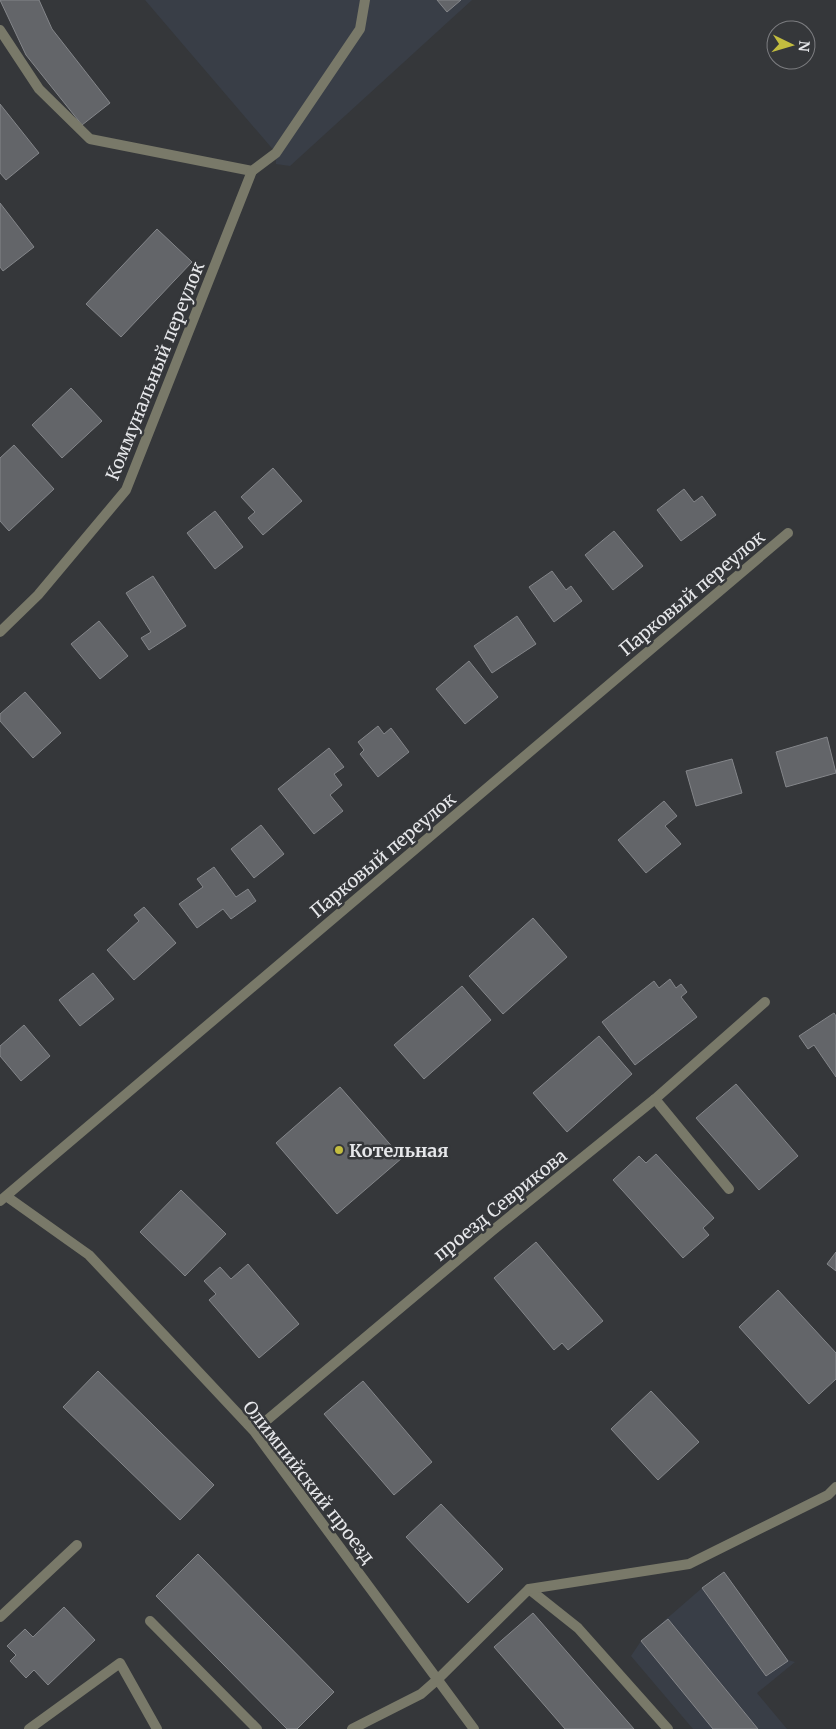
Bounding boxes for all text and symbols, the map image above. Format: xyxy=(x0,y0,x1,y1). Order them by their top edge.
north arrow xyxy=(766,20,816,70)
text: N xyxy=(795,40,813,52)
street label: Коммунальный переулок xyxy=(101,258,210,484)
street label: Парковый переулок xyxy=(615,525,770,661)
street label: Парковый переулок xyxy=(306,787,461,923)
place label: Котельная xyxy=(349,1139,449,1162)
marker: Котельная xyxy=(333,1144,345,1156)
street label: проезд Севрикова xyxy=(429,1144,572,1266)
street label: Олимпийский проезд xyxy=(238,1396,380,1568)

